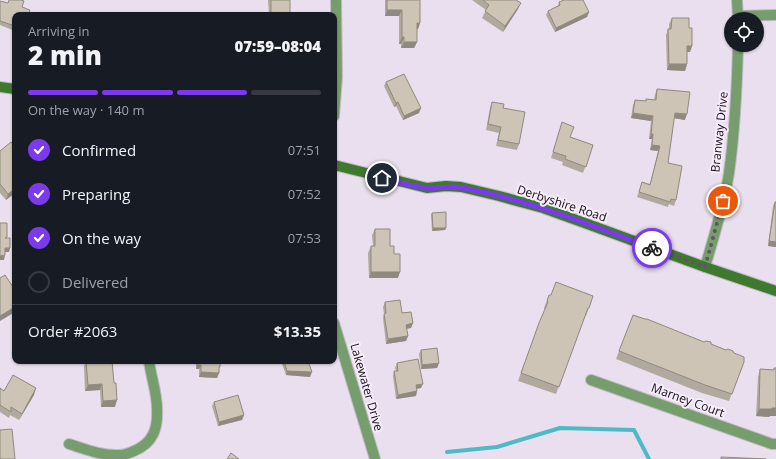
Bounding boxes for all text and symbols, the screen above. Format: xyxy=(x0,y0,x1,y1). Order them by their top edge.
map controls xyxy=(724,12,764,52)
button: locate xyxy=(724,12,764,52)
text: Arriving in xyxy=(28,22,90,40)
text: 07:59–08:04 xyxy=(235,36,321,56)
text: 2 min xyxy=(28,37,102,73)
street label: Branway Drive xyxy=(706,90,732,173)
text: On the way · 140 m xyxy=(28,101,144,119)
icon: check xyxy=(28,139,50,161)
text: Confirmed xyxy=(62,140,136,160)
text: 07:51 xyxy=(288,141,321,159)
pin xyxy=(365,161,399,195)
icon: home xyxy=(371,167,393,189)
street label: Derbyshire Road xyxy=(515,181,609,225)
icon: check xyxy=(28,183,50,205)
text: Preparing xyxy=(62,184,130,204)
pin xyxy=(706,184,740,218)
text: 07:52 xyxy=(288,185,321,203)
icon: bag xyxy=(712,190,734,212)
icon: check xyxy=(28,227,50,249)
text: On the way xyxy=(62,228,141,248)
courier xyxy=(632,228,672,268)
text: 07:53 xyxy=(288,229,321,247)
icon: bike xyxy=(641,237,663,259)
text: Delivered xyxy=(62,272,129,292)
text: Order #2063 xyxy=(28,321,117,341)
text: $13.35 xyxy=(274,321,321,341)
street label: Lakewater Drive xyxy=(346,341,388,433)
street label: Marney Court xyxy=(649,379,727,421)

